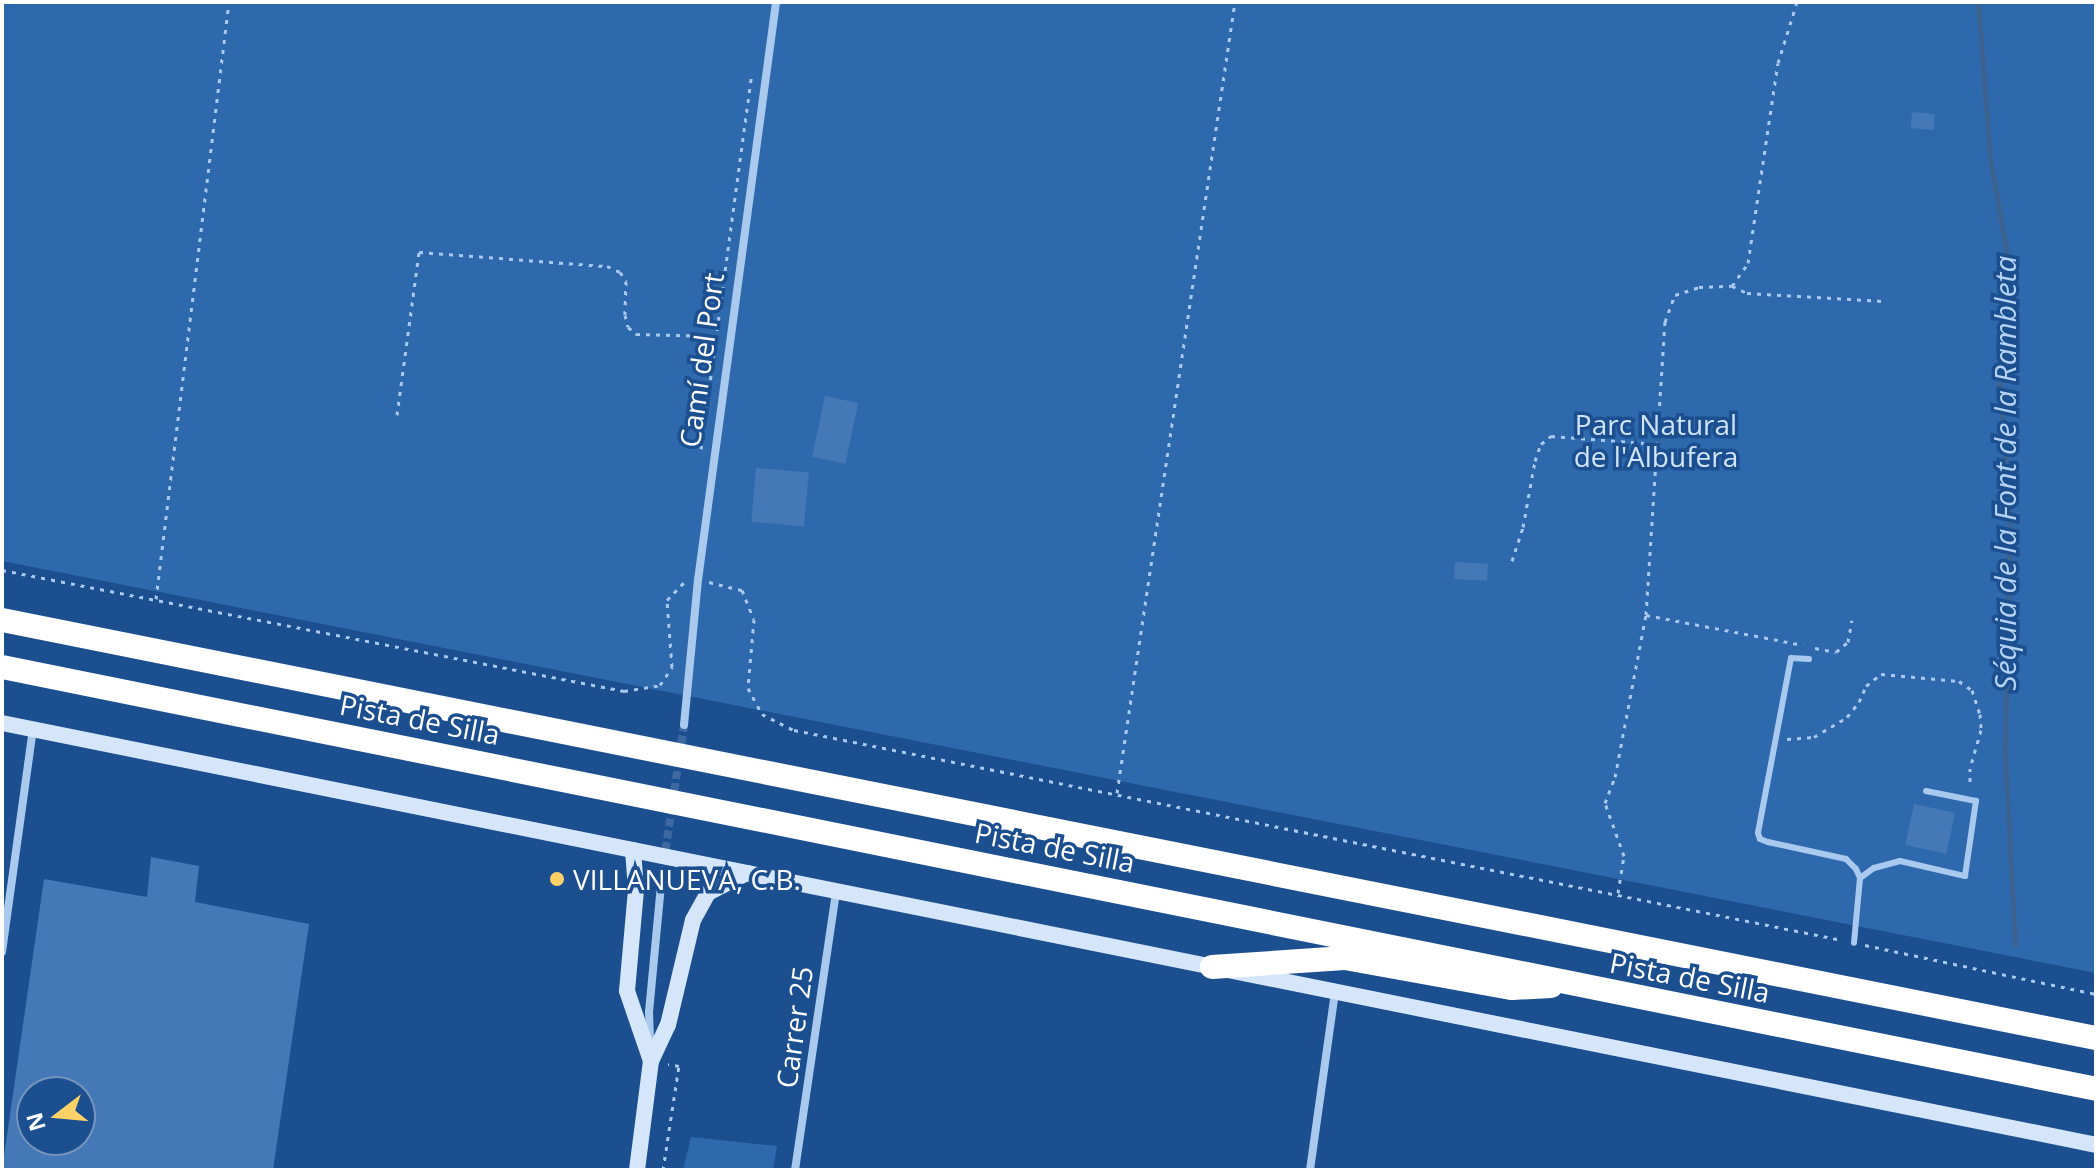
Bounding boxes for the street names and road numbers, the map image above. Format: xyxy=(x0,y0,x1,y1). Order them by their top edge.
street label: Camí del Port xyxy=(672,271,730,449)
street label: Pista de Silla xyxy=(337,687,503,751)
street label: Pista de Silla xyxy=(972,815,1138,879)
street label: Pista de Silla xyxy=(1607,945,1773,1009)
street label: Carrer 25 xyxy=(769,964,819,1090)

